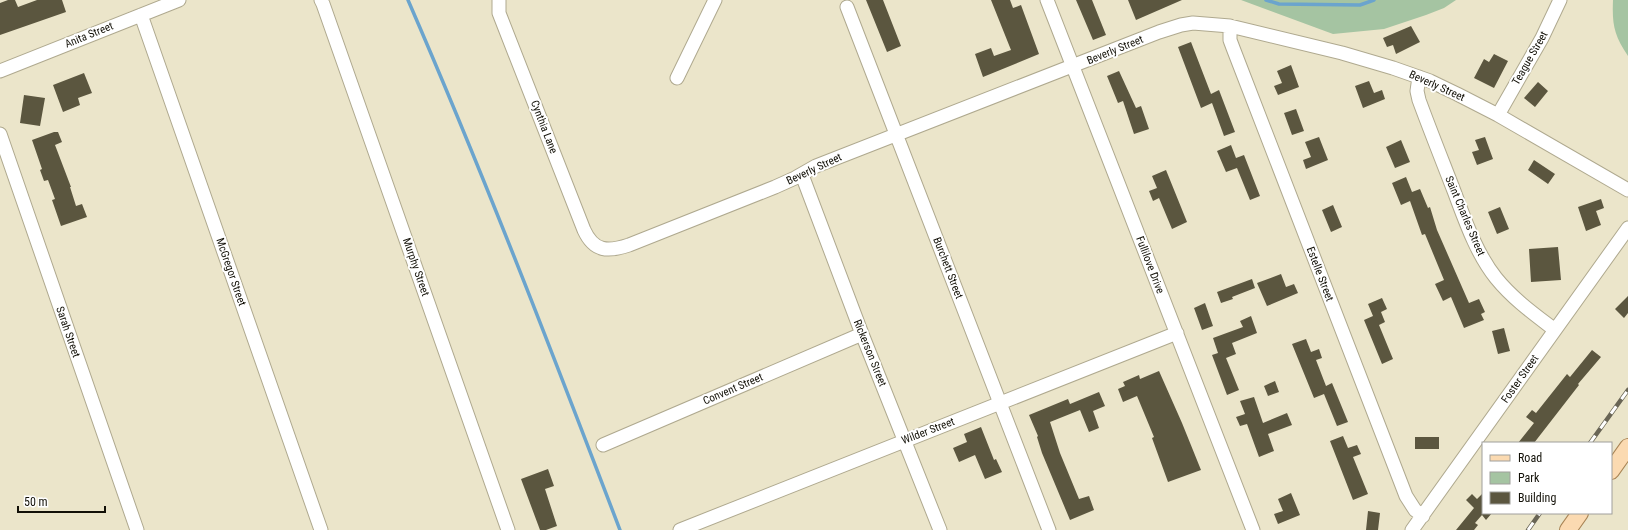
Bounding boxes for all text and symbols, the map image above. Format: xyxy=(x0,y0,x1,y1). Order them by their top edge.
street label: Anita Street xyxy=(63,19,115,51)
street label: Teague Street xyxy=(1509,29,1551,87)
street label: Beverly Street xyxy=(1085,33,1145,67)
street label: Beverly Street xyxy=(1407,68,1467,104)
street label: Cynthia Lane xyxy=(528,99,560,155)
street label: Beverly Street xyxy=(784,151,844,187)
street label: Saint Charles Street xyxy=(1442,174,1488,258)
street label: Burchett Street xyxy=(930,235,966,301)
street label: Fullilove Drive xyxy=(1133,235,1167,295)
street label: McGregor Street xyxy=(213,236,249,308)
street label: Murphy Street xyxy=(400,236,432,298)
street label: Estelle Street xyxy=(1304,245,1336,303)
street label: Sarah Street xyxy=(53,305,83,359)
street label: Rickerson Street xyxy=(851,318,889,388)
street label: Foster Street xyxy=(1499,352,1541,406)
street label: Convent Street xyxy=(701,371,765,407)
street label: Wilder Street xyxy=(900,415,956,447)
legend xyxy=(1482,442,1612,514)
text: Road xyxy=(1518,451,1542,465)
text: Park xyxy=(1518,471,1540,485)
scale bar xyxy=(18,488,105,514)
text: Building xyxy=(1518,491,1556,505)
text: 50 m xyxy=(24,495,48,509)

